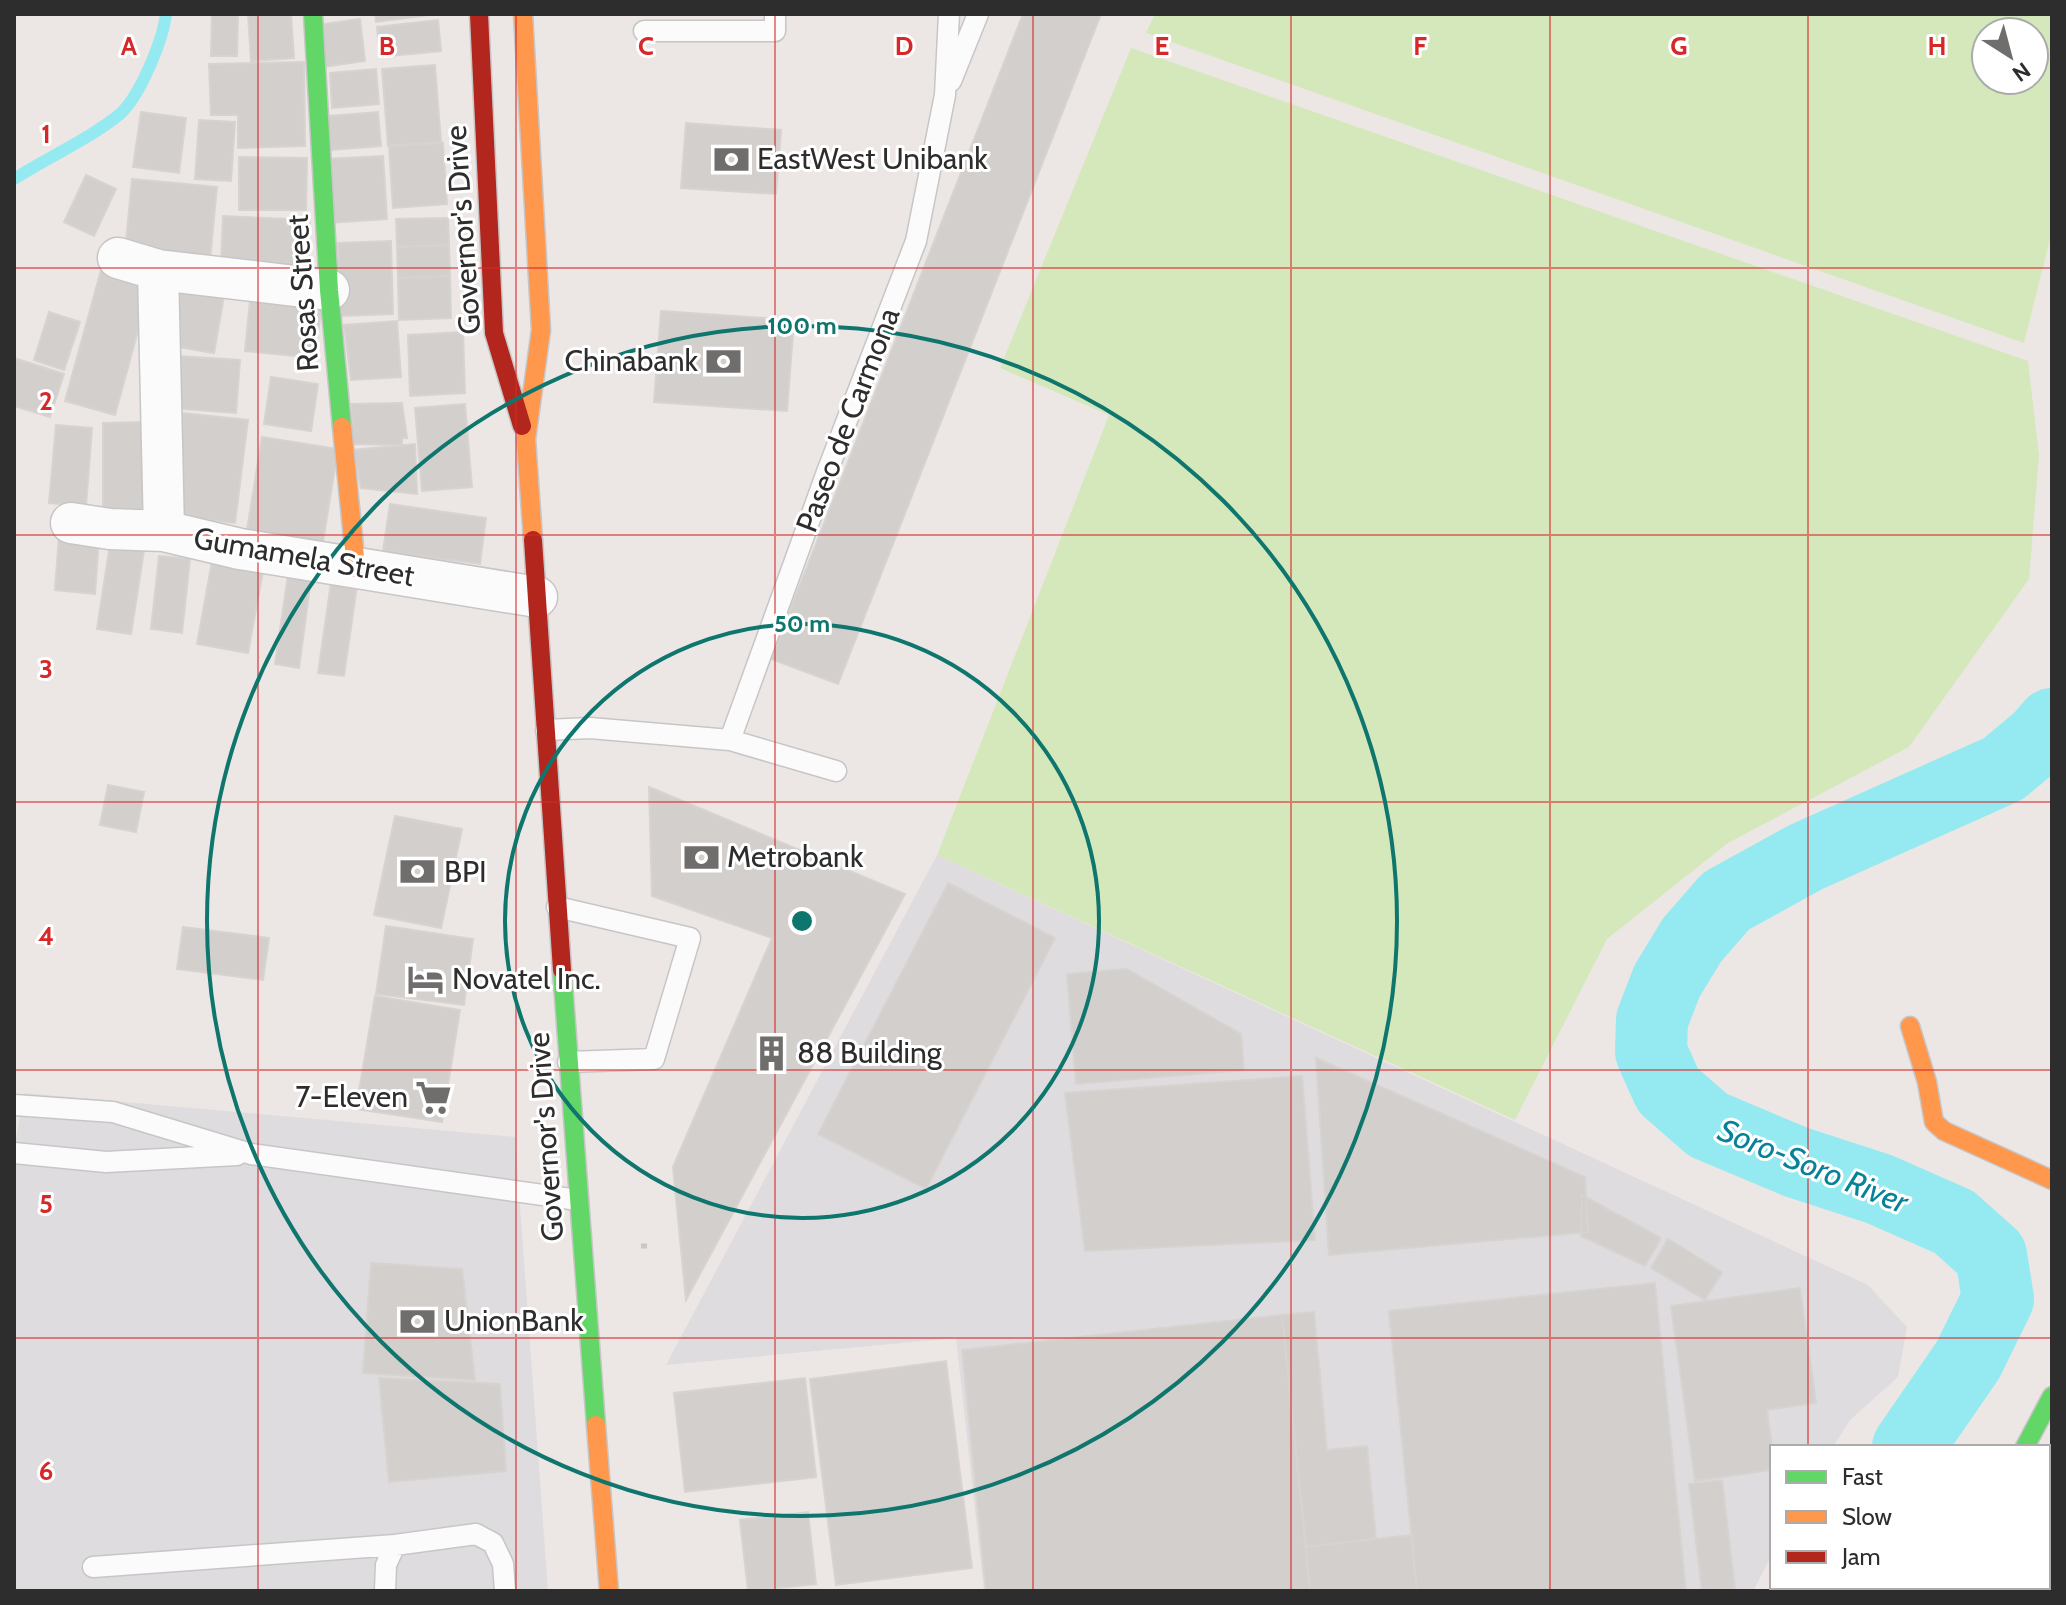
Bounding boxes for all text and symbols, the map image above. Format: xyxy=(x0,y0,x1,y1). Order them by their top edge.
north arrow xyxy=(1970,16,2050,96)
text: A xyxy=(121,30,138,62)
text: B xyxy=(379,30,395,62)
text: C xyxy=(638,30,654,62)
text: D xyxy=(895,30,913,62)
text: E xyxy=(1155,30,1169,62)
text: F xyxy=(1413,30,1427,62)
text: G xyxy=(1670,30,1688,62)
text: H xyxy=(1928,30,1946,62)
text: N xyxy=(2007,56,2036,87)
text: 1 xyxy=(41,118,51,150)
street label: Governor's Drive xyxy=(437,124,488,336)
bank icon: EastWest Unibank xyxy=(712,140,750,178)
place label: EastWest Unibank xyxy=(757,140,988,177)
street label: Rosas Street xyxy=(279,213,326,373)
street label: Paseo de Carmona xyxy=(788,302,908,537)
text: 100 m xyxy=(767,311,837,340)
place label: Chinabank xyxy=(564,342,699,379)
bank icon: Chinabank xyxy=(705,342,743,380)
text: 2 xyxy=(39,385,53,417)
street label: Gumamela Street xyxy=(191,519,417,594)
text: 50 m xyxy=(774,609,830,638)
text: 3 xyxy=(39,653,53,685)
bank icon: Metrobank xyxy=(682,838,720,876)
place label: Metrobank xyxy=(727,838,864,875)
bank icon: BPI xyxy=(399,853,437,891)
place label: BPI xyxy=(444,853,487,890)
centre of rings xyxy=(788,907,816,935)
text: 4 xyxy=(38,920,54,952)
hotel icon: Novatel Inc. xyxy=(407,960,445,998)
place label: Novatel Inc. xyxy=(452,960,601,997)
street label: Governor's Drive xyxy=(520,1031,571,1243)
building icon: 88 Building xyxy=(752,1034,790,1072)
place label: 88 Building xyxy=(797,1034,943,1071)
place label: 7-Eleven xyxy=(295,1078,408,1115)
supermarket icon: 7-Eleven xyxy=(415,1078,453,1116)
water label: Soro-Soro River xyxy=(1713,1110,1915,1222)
text: 5 xyxy=(39,1188,53,1220)
bank icon: UnionBank xyxy=(399,1302,437,1340)
place label: UnionBank xyxy=(444,1302,584,1339)
legend xyxy=(1770,1445,2050,1589)
text: 6 xyxy=(39,1455,53,1487)
text: Fast xyxy=(1842,1462,1883,1491)
text: Slow xyxy=(1842,1502,1892,1531)
text: Jam xyxy=(1841,1542,1880,1571)

